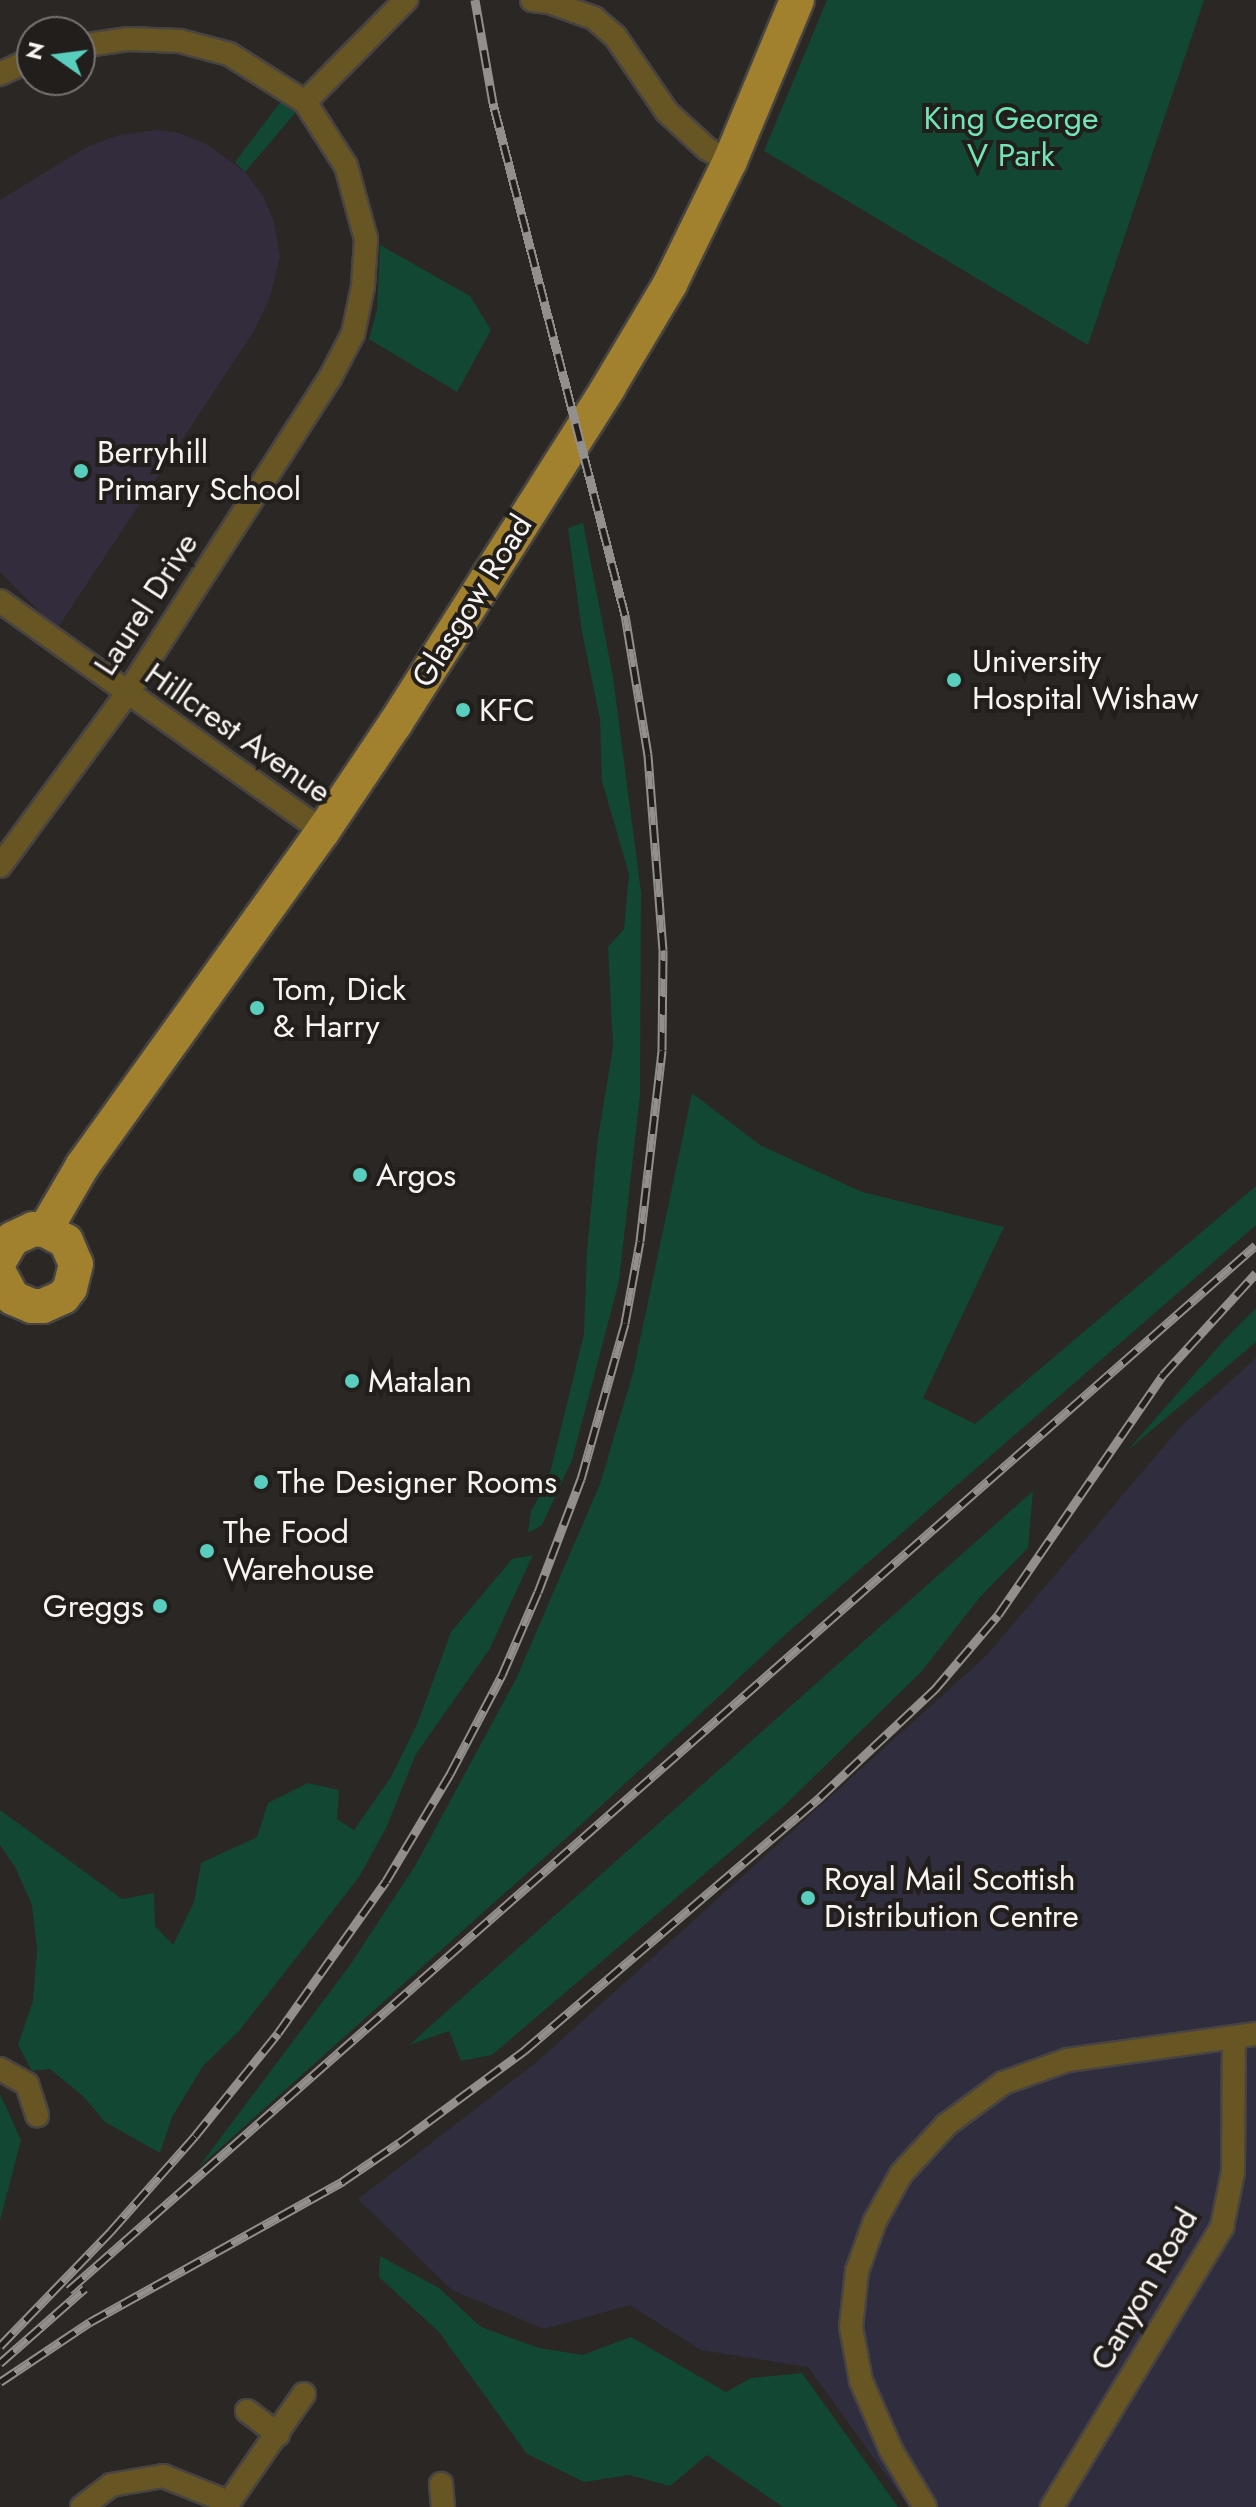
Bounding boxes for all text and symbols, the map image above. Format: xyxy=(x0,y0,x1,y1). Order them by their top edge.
north arrow xyxy=(16,16,96,96)
text: N xyxy=(17,38,52,63)
park label: King George V Park xyxy=(923,100,1099,175)
place label: Berryhill Primary School xyxy=(97,434,301,509)
marker: Berryhill Primary School xyxy=(72,462,90,480)
street label: Glasgow Road xyxy=(404,508,540,694)
street label: Laurel Drive xyxy=(86,526,206,682)
place label: University Hospital Wishaw xyxy=(972,643,1199,718)
street label: Hillcrest Avenue xyxy=(138,655,338,811)
marker: University Hospital Wishaw xyxy=(943,669,965,691)
place label: KFC xyxy=(479,691,535,729)
marker: KFC xyxy=(454,701,472,719)
place label: Tom, Dick & Harry xyxy=(273,971,406,1046)
marker: Tom, Dick & Harry xyxy=(248,999,266,1017)
place label: Argos xyxy=(376,1156,456,1194)
marker: Argos xyxy=(351,1166,369,1184)
place label: Matalan xyxy=(368,1362,472,1400)
marker: Matalan xyxy=(343,1372,361,1390)
place label: The Designer Rooms xyxy=(277,1463,557,1501)
marker: The Designer Rooms xyxy=(252,1473,270,1491)
place label: The Food Warehouse xyxy=(223,1514,374,1589)
marker: The Food Warehouse xyxy=(198,1542,216,1560)
place label: Greggs xyxy=(43,1587,144,1625)
marker: Greggs xyxy=(151,1597,169,1615)
place label: Royal Mail Scottish Distribution Centre xyxy=(824,1861,1079,1936)
marker: Royal Mail Scottish Distribution Centre xyxy=(799,1889,817,1907)
street label: Canyon Road xyxy=(1082,2201,1206,2377)

